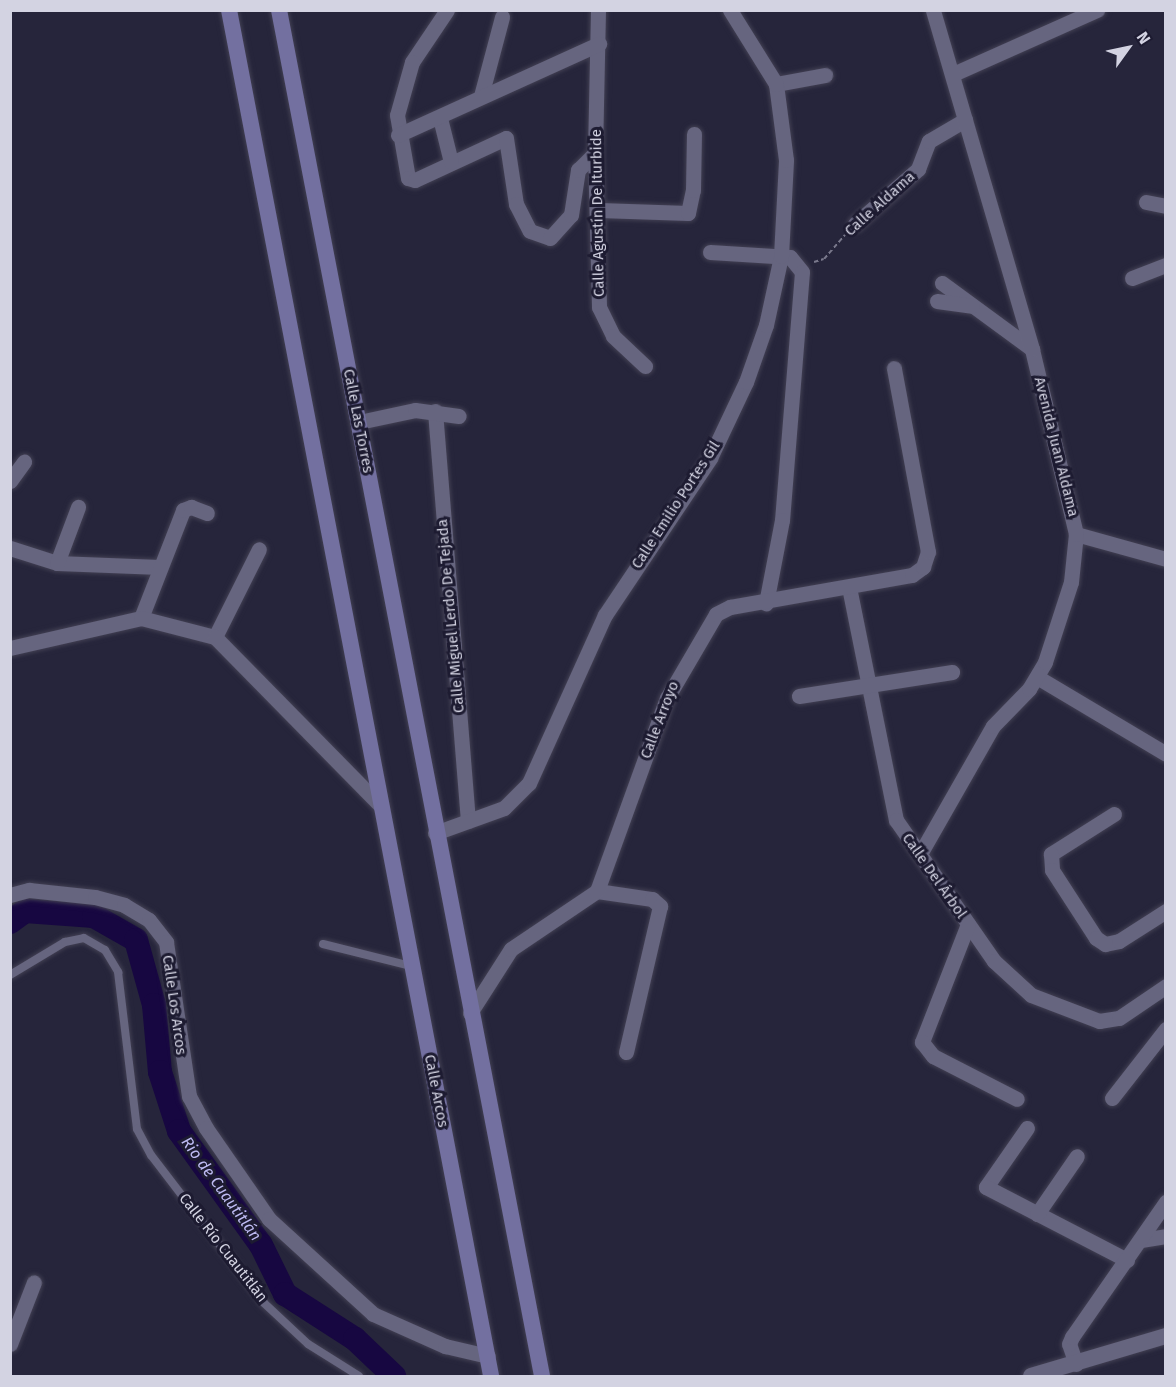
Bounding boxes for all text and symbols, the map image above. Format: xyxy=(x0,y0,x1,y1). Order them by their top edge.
north arrow xyxy=(1098,18,1158,78)
text: N xyxy=(1133,28,1154,48)
street label: Calle Agustín De Iturbide xyxy=(588,129,608,297)
street label: Calle Aldama xyxy=(841,168,919,240)
street label: Calle Las Torres xyxy=(339,368,377,474)
street label: Avenida Juan Aldama xyxy=(1030,375,1082,519)
street label: Calle Emilio Portes Gil xyxy=(628,438,724,572)
street label: Calle Miguel Lerdo De Tejada xyxy=(434,518,468,714)
street label: Calle Arroyo xyxy=(637,679,683,761)
street label: Calle Del Árbol xyxy=(898,830,970,922)
street label: Calle Los Arcos xyxy=(158,954,190,1056)
street label: Calle Arcos xyxy=(420,1053,452,1129)
water label: Rio de Cuautitlán xyxy=(177,1133,265,1245)
street label: Calle Río Cuautitlán xyxy=(175,1190,271,1306)

